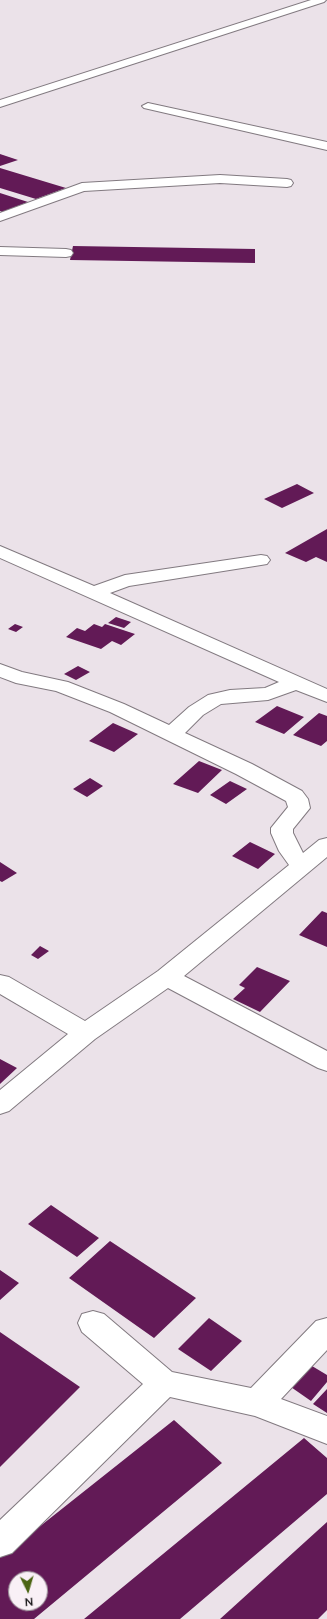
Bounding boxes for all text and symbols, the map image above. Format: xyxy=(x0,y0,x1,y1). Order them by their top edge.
north arrow xyxy=(8,1571,48,1611)
text: N xyxy=(24,1596,34,1609)

